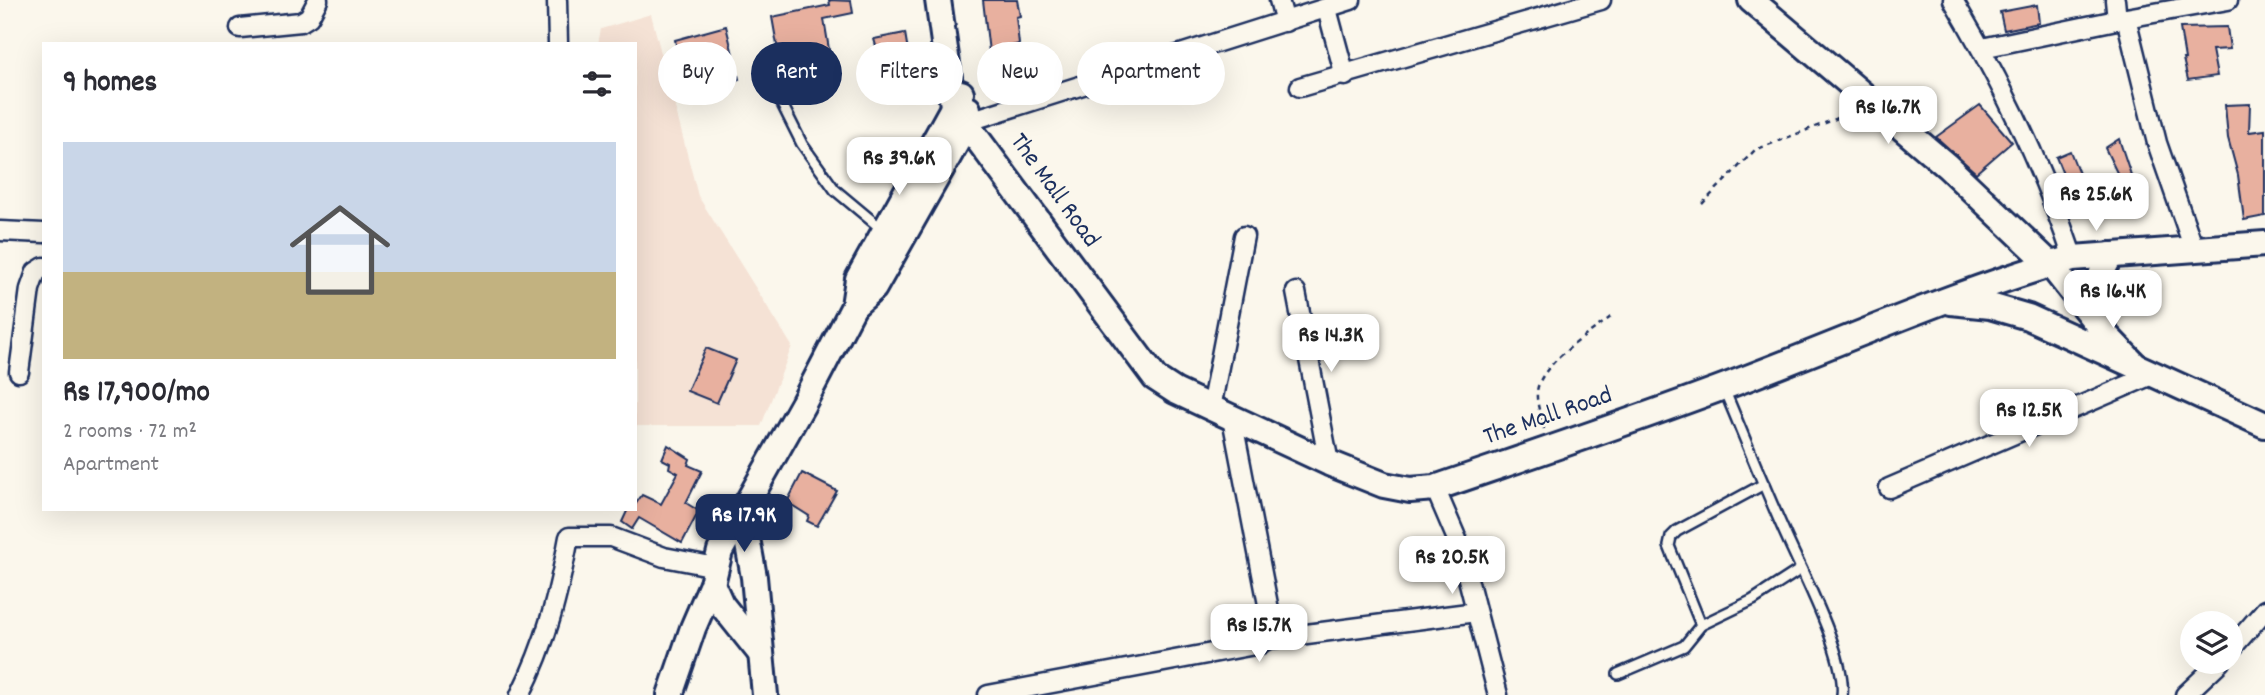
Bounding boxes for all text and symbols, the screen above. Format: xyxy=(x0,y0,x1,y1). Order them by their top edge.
chip: Buy xyxy=(658,42,737,105)
chip: Rent xyxy=(751,42,842,105)
chip: Filters xyxy=(856,42,963,105)
chip: New xyxy=(977,42,1063,105)
chip: Apartment xyxy=(1077,42,1225,105)
text: 9 homes xyxy=(63,63,157,106)
icon: filters xyxy=(578,65,616,103)
pin: Rs 16.7K xyxy=(1816,86,1960,146)
text: Rs 16.7K xyxy=(1855,92,1921,125)
street label: The Mall Road xyxy=(1000,126,1108,256)
pin: Rs 39.6K xyxy=(827,138,971,197)
text: Rs 39.6K xyxy=(863,143,935,176)
pin: Rs 25.6K xyxy=(2024,174,2168,233)
text: Rs 25.6K xyxy=(2060,179,2132,212)
icon: home xyxy=(277,187,403,313)
pin: Rs 16.4K xyxy=(2041,270,2185,330)
text: Rs 16.4K xyxy=(2080,276,2146,309)
pin: Rs 14.3K xyxy=(1259,314,1403,374)
text: Rs 14.3K xyxy=(1298,320,1364,353)
text: Rs 17,900/mo xyxy=(63,373,210,416)
street label: The Mall Road xyxy=(1479,378,1617,456)
pin: Rs 12.5K xyxy=(1957,390,2101,449)
text: Rs 12.5K xyxy=(1996,395,2062,428)
text: 2 rooms · 72 m² xyxy=(63,416,197,449)
text: Apartment xyxy=(63,449,159,482)
pin: Rs 17.9K xyxy=(672,494,816,554)
text: Rs 17.9K xyxy=(712,500,776,533)
pin: Rs 20.5K xyxy=(1380,536,1524,596)
text: Rs 20.5K xyxy=(1415,542,1489,575)
pin: Rs 15.7K xyxy=(1187,604,1331,664)
text: Rs 15.7K xyxy=(1226,610,1292,643)
map controls xyxy=(2180,611,2243,674)
button: layers xyxy=(2180,611,2243,674)

